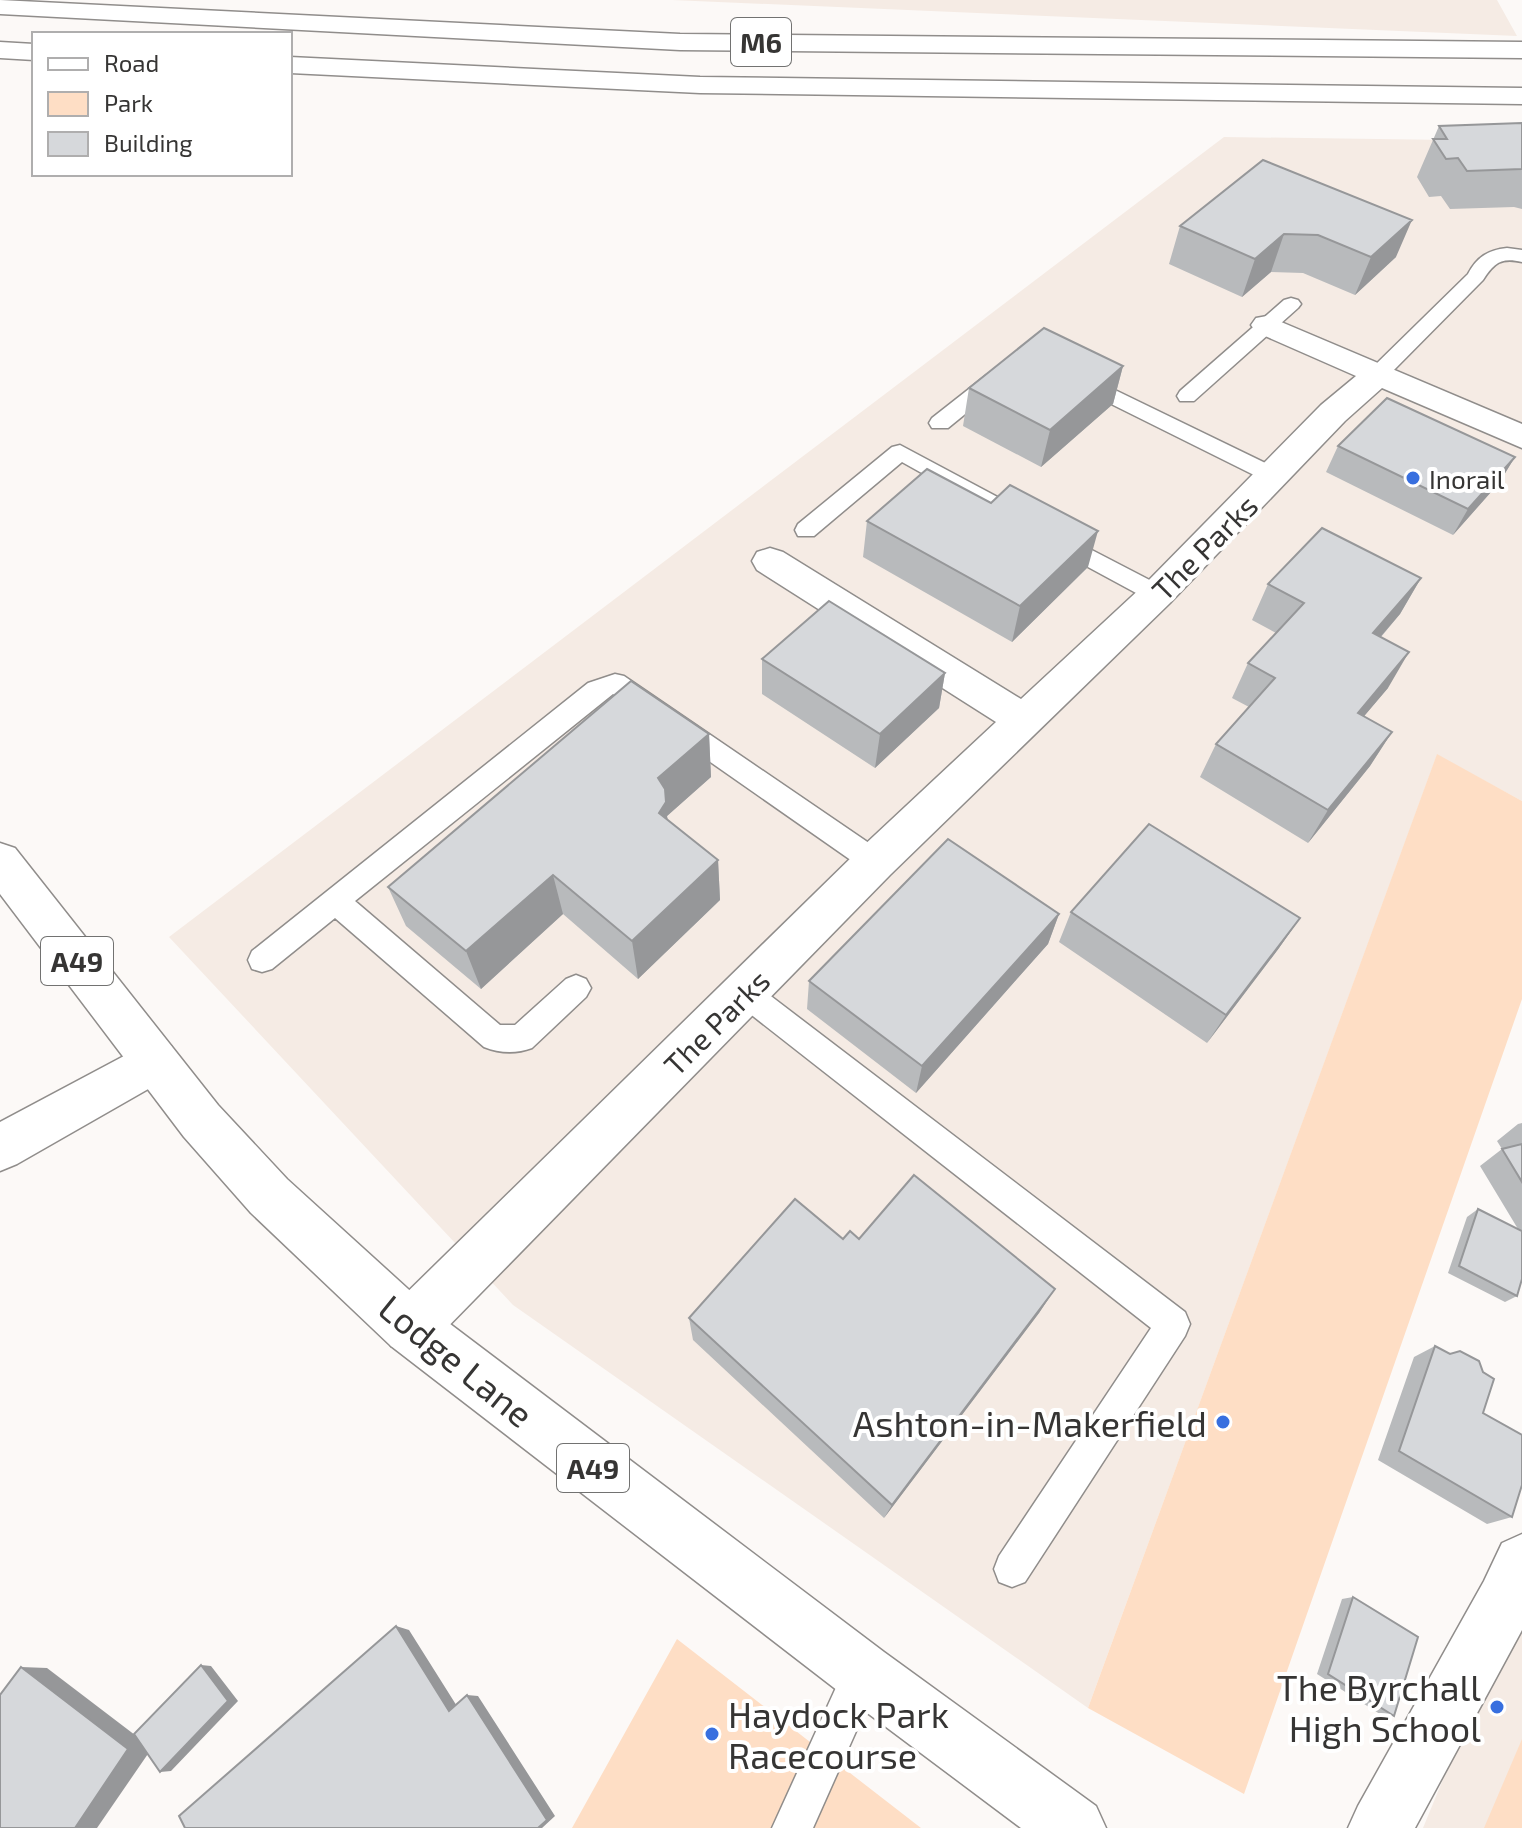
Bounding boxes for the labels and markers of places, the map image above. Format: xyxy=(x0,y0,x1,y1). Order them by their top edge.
place label: Inorail xyxy=(1429,463,1505,494)
marker: Inorail xyxy=(1404,469,1422,487)
place label: Ashton-in-Makerfield xyxy=(853,1401,1207,1444)
marker: Ashton-in-Makerfield xyxy=(1214,1413,1232,1431)
place label: The Byrchall High School xyxy=(1277,1665,1481,1749)
place label: Haydock Park Racecourse xyxy=(728,1692,949,1776)
marker: The Byrchall High School xyxy=(1488,1698,1506,1716)
marker: Haydock Park Racecourse xyxy=(703,1725,721,1743)

